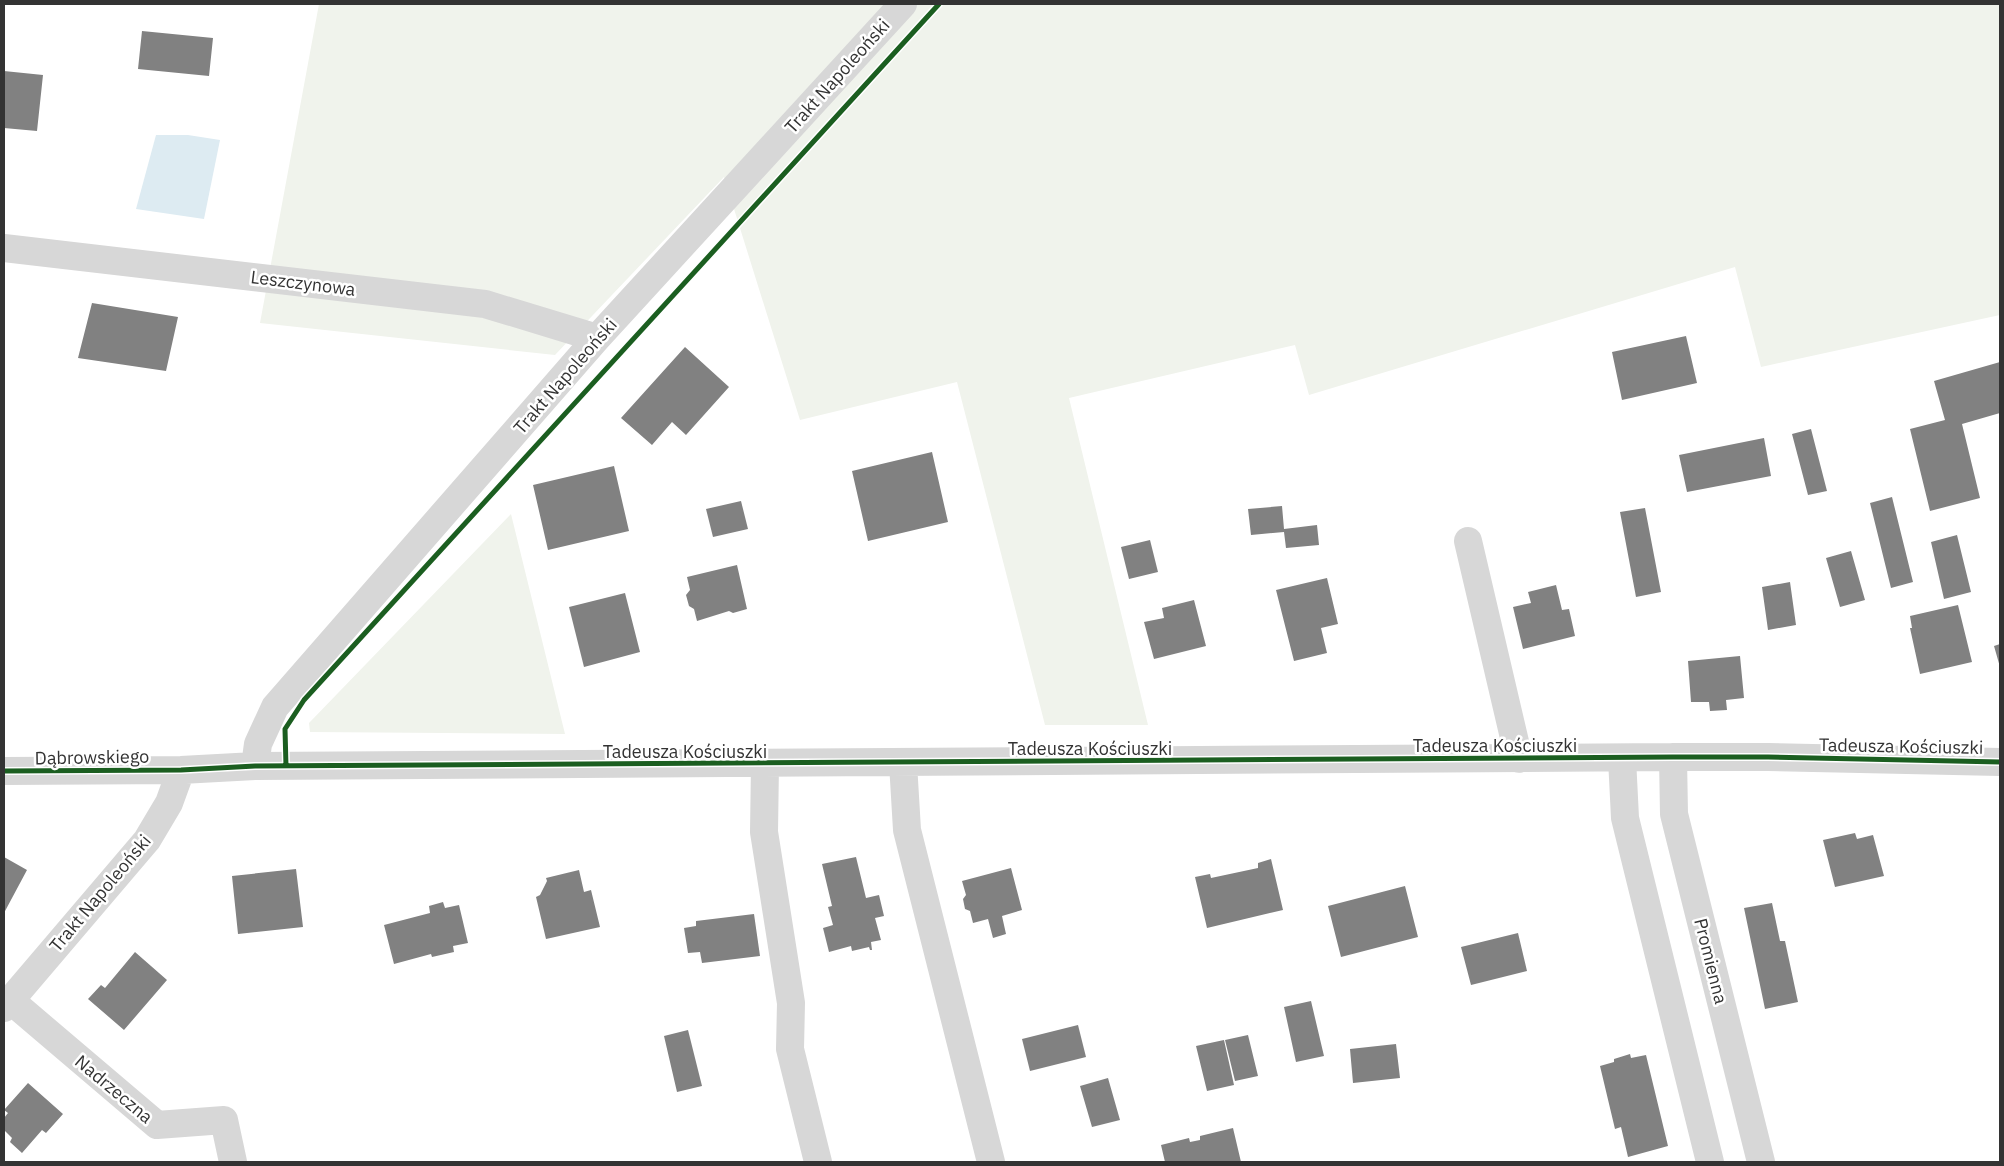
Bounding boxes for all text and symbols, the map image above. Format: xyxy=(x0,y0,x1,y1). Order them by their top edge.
street label: Trakt Napoleoński xyxy=(780,14,894,138)
street label: Leszczynowa xyxy=(249,265,357,301)
street label: Trakt Napoleoński xyxy=(508,313,622,439)
street label: Tadeusza Kościuszki xyxy=(1819,733,1983,759)
street label: Tadeusza Kościuszki xyxy=(1413,734,1577,757)
street label: Tadeusza Kościuszki xyxy=(1008,737,1172,760)
street label: Tadeusza Kościuszki xyxy=(603,740,767,763)
street label: Dąbrowskiego xyxy=(35,745,149,769)
street label: Trakt Napoleoński xyxy=(44,830,156,956)
street label: Promienna xyxy=(1689,916,1733,1007)
street label: Nadrzeczna xyxy=(70,1050,158,1128)

